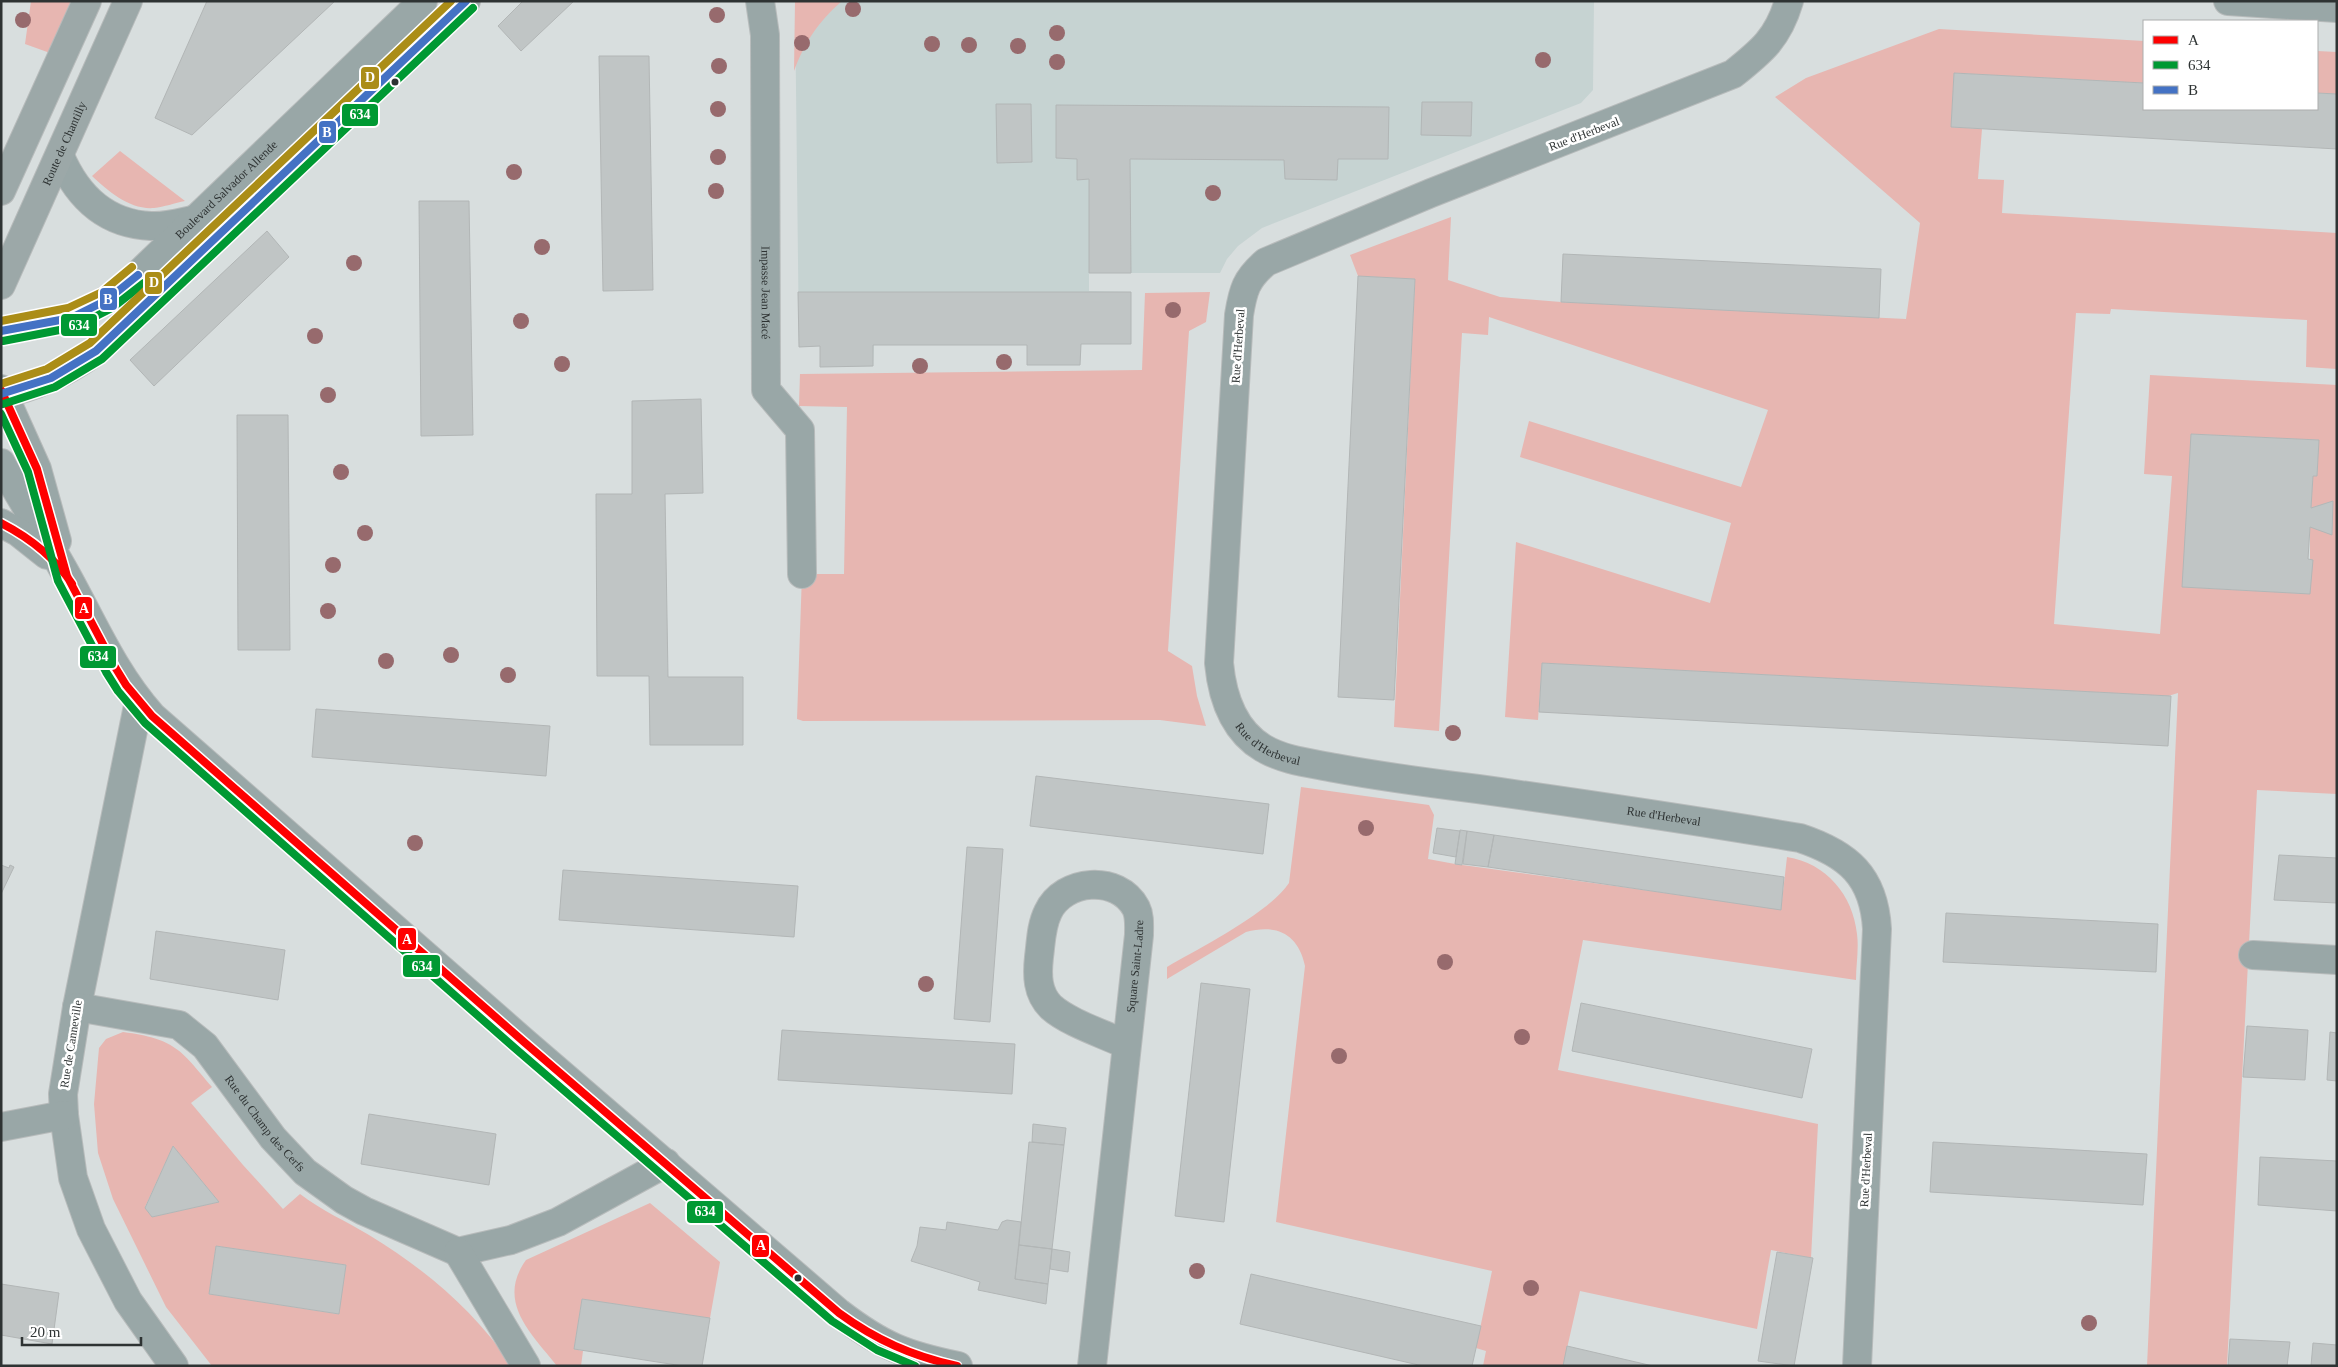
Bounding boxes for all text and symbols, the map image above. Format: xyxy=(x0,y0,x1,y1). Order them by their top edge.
legend xyxy=(2143,20,2318,110)
text: A xyxy=(2188,32,2199,48)
text: 634 xyxy=(2188,57,2211,73)
line badge: D xyxy=(360,66,380,90)
text: D xyxy=(365,70,375,85)
unlabelled marker xyxy=(390,77,400,87)
text: B xyxy=(2188,82,2198,98)
street label: Route de Chantilly xyxy=(39,99,89,188)
line badge: 634 xyxy=(341,103,379,127)
text: 634 xyxy=(350,107,371,122)
street label: Rue d'Herbeval xyxy=(1547,114,1622,154)
line badge: B xyxy=(318,120,337,144)
text: B xyxy=(322,125,332,140)
street label: Boulevard Salvador Allende xyxy=(172,138,280,242)
street label: Impasse Jean Macé xyxy=(759,246,773,339)
line badge: D xyxy=(144,271,163,295)
text: D xyxy=(149,275,159,290)
line badge: B xyxy=(99,287,118,311)
text: B xyxy=(103,292,113,307)
street label: Rue d'Herbeval xyxy=(1228,308,1248,384)
line badge: 634 xyxy=(60,313,98,337)
text: 634 xyxy=(69,318,90,333)
line badge: A xyxy=(74,596,93,620)
text: A xyxy=(79,601,90,616)
line badge: 634 xyxy=(79,645,117,669)
text: 634 xyxy=(88,649,109,664)
street label: Rue d'Herbeval xyxy=(1232,720,1302,768)
street label: Rue d'Herbeval xyxy=(1626,804,1702,829)
street label: Square Saint-Ladre xyxy=(1124,920,1146,1013)
line badge: A xyxy=(397,927,417,951)
text: A xyxy=(402,932,413,947)
line badge: 634 xyxy=(402,954,441,978)
text: 634 xyxy=(412,959,433,974)
street label: Rue de Canneville xyxy=(57,999,85,1089)
street label: Rue du Champ des Cerfs xyxy=(222,1072,308,1175)
street label: Rue d'Herbeval xyxy=(1857,1132,1875,1208)
line badge: 634 xyxy=(686,1200,724,1224)
text: 634 xyxy=(695,1204,716,1219)
line badge: A xyxy=(751,1234,770,1258)
text: A xyxy=(756,1238,767,1253)
unlabelled marker xyxy=(793,1273,803,1283)
scale bar xyxy=(22,1314,141,1346)
text: 20 m xyxy=(30,1324,61,1340)

